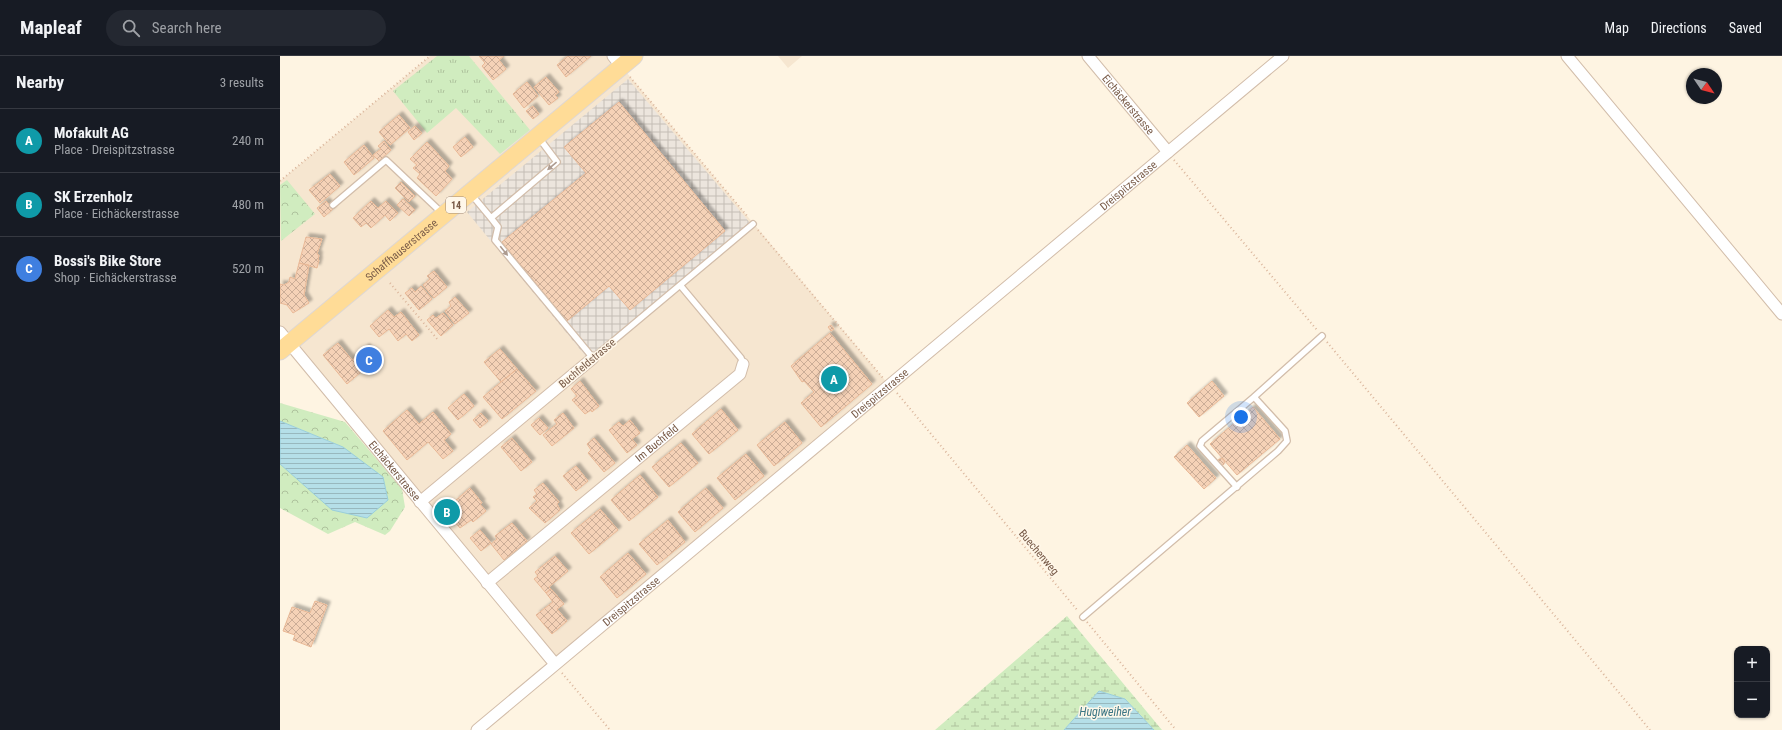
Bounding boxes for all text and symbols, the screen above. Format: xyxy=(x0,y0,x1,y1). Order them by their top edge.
search box xyxy=(106,10,386,46)
text: Mapleaf xyxy=(20,16,82,39)
icon: search xyxy=(120,17,142,39)
text: Search here xyxy=(152,19,222,37)
text: Map xyxy=(1605,20,1629,36)
text: Directions xyxy=(1651,20,1707,36)
text: Saved xyxy=(1729,20,1762,36)
north arrow xyxy=(1686,68,1722,104)
text: Nearby xyxy=(16,72,64,92)
street label: Eichäckerstrasse xyxy=(1099,72,1157,137)
text: 3 results xyxy=(220,75,264,90)
text: Mofakult AG xyxy=(54,124,129,142)
text: A xyxy=(25,133,33,148)
text: 240 m xyxy=(232,133,264,148)
text: Place · Dreispitzstrasse xyxy=(54,142,175,157)
street label: Dreispitzstrasse xyxy=(1097,158,1160,213)
one-way arrow xyxy=(546,162,557,171)
text: SK Erzenholz xyxy=(54,188,133,206)
text: B xyxy=(25,197,33,212)
text: 480 m xyxy=(232,197,264,212)
road number: 14 xyxy=(446,197,466,213)
text: Place · Eichäckerstrasse xyxy=(54,206,179,221)
street label: Schaffhauserstrasse xyxy=(363,217,440,284)
one-way arrow xyxy=(500,246,509,256)
text: Bossi's Bike Store xyxy=(54,252,161,270)
text: C xyxy=(25,261,33,276)
text: 520 m xyxy=(232,261,264,276)
text: Shop · Eichäckerstrasse xyxy=(54,270,177,285)
street label: Buchfeldstrasse xyxy=(556,336,618,391)
pin: C xyxy=(356,345,382,375)
pin: A xyxy=(821,364,847,394)
street label: Dreispitzstrasse xyxy=(849,366,911,421)
your location xyxy=(1231,407,1251,427)
street label: Im Buchfeld xyxy=(633,422,681,465)
street label: Eichäckerstrasse xyxy=(366,438,423,504)
pin: B xyxy=(434,497,460,527)
street label: Buechenweg xyxy=(1016,527,1061,578)
street label: Dreispitzstrasse xyxy=(600,574,663,629)
map controls xyxy=(1734,646,1770,718)
button: + xyxy=(1734,646,1770,682)
button: − xyxy=(1734,682,1770,718)
water label: Hugiweiher xyxy=(1079,705,1131,719)

